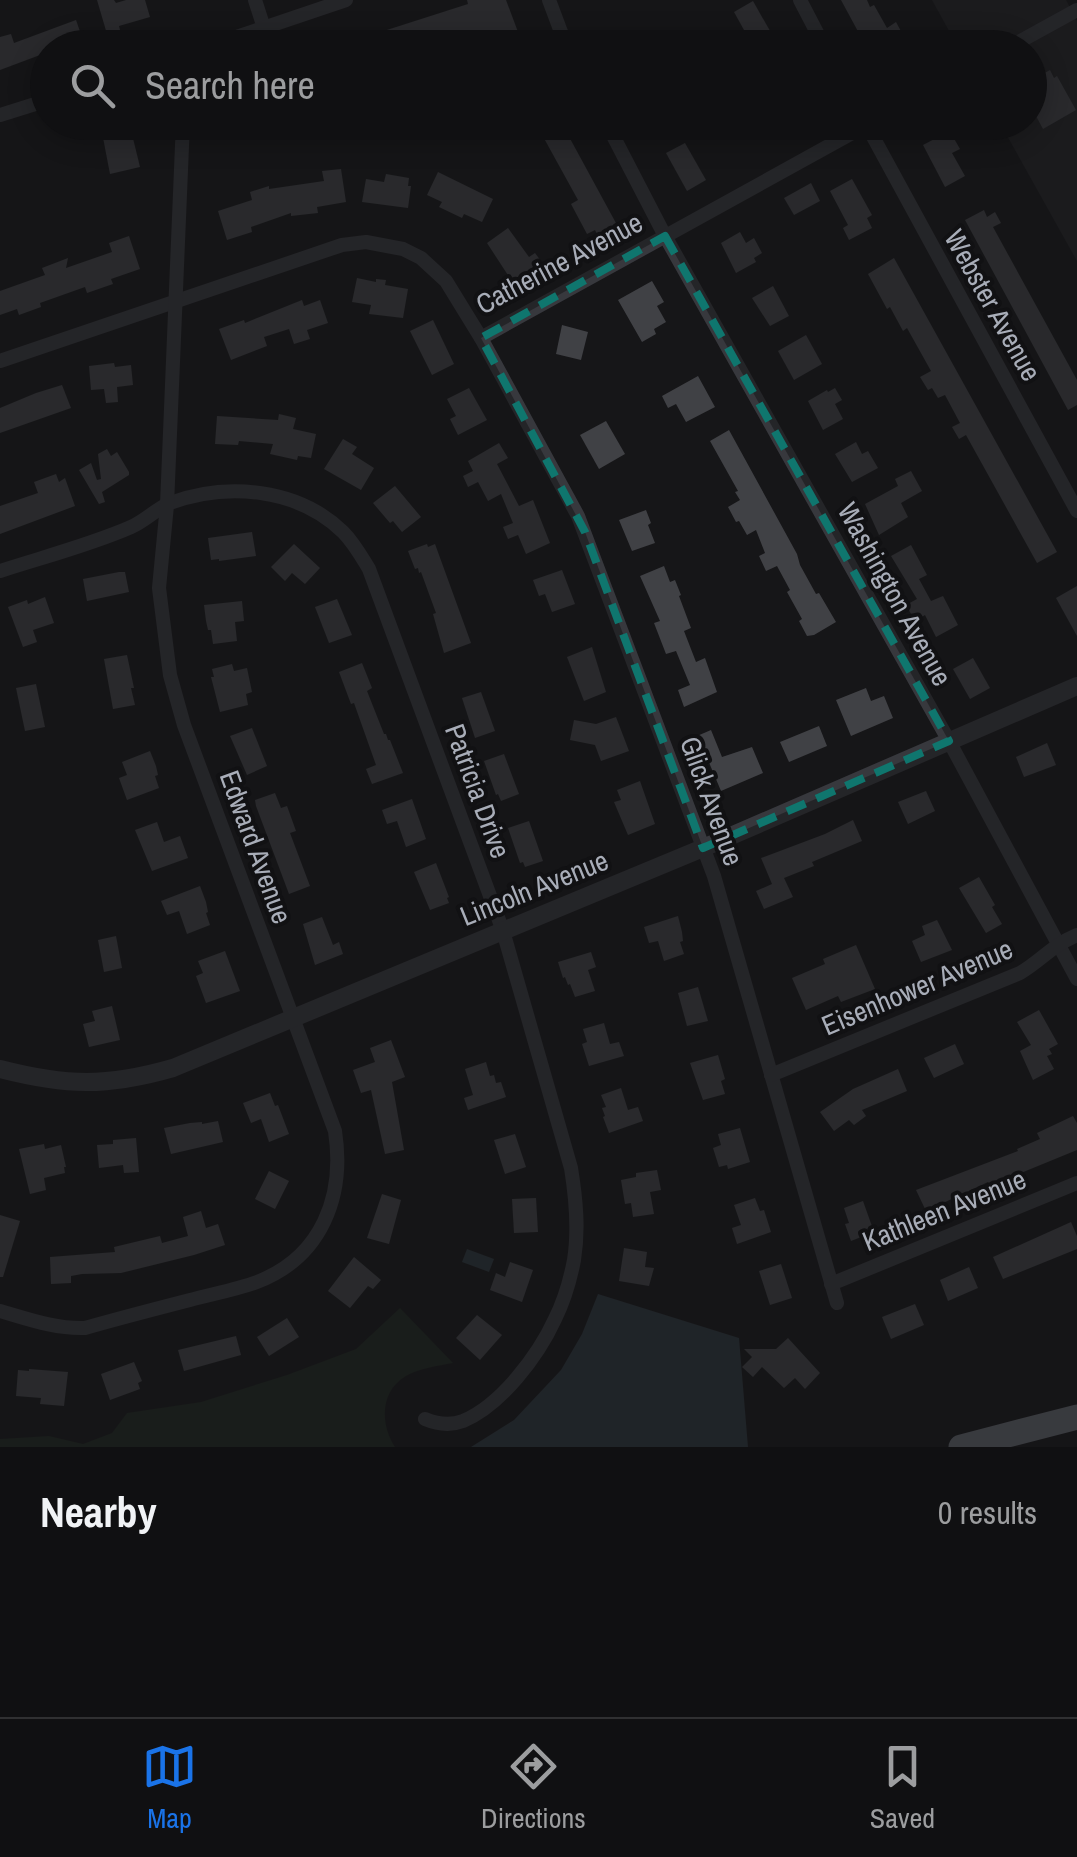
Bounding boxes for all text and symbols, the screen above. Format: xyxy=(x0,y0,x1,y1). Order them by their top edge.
search box xyxy=(30,30,1047,140)
icon: search xyxy=(65,58,120,113)
text: Search here xyxy=(145,60,315,111)
street label: Catherine Avenue xyxy=(469,203,649,323)
street label: Webster Avenue xyxy=(936,222,1050,388)
street label: Washington Avenue xyxy=(829,495,961,693)
street label: Patricia Drive xyxy=(436,719,520,863)
street label: Glick Avenue xyxy=(671,731,753,871)
street label: Edward Avenue xyxy=(211,765,301,929)
street label: Lincoln Avenue xyxy=(454,841,614,935)
street label: Eisenhower Avenue xyxy=(816,930,1018,1044)
street label: Kathleen Avenue xyxy=(857,1160,1031,1260)
text: Nearby xyxy=(40,1484,157,1540)
text: 0 results xyxy=(938,1491,1037,1534)
tab: Map xyxy=(142,1739,197,1837)
tab: Directions xyxy=(481,1739,586,1837)
tab: Saved xyxy=(870,1739,935,1837)

